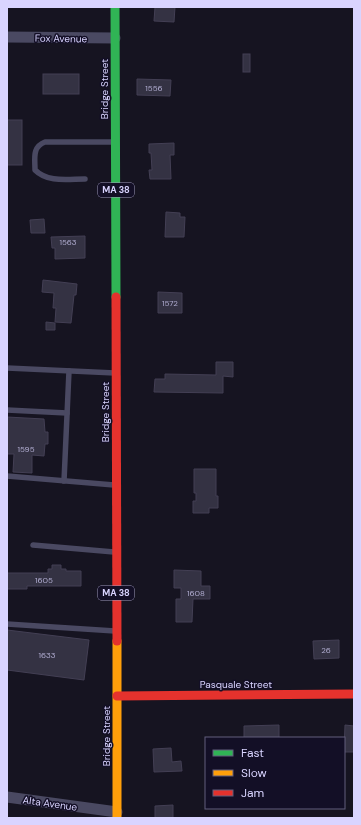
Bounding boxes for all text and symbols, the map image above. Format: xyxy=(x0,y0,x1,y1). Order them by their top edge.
street label: Fox Avenue xyxy=(35,32,88,45)
street label: Bridge Street xyxy=(98,59,111,119)
house number: 1556 xyxy=(145,83,163,93)
road number: MA 38 xyxy=(98,183,134,197)
house number: 1563 xyxy=(59,237,77,247)
house number: 1572 xyxy=(162,298,178,308)
street label: Bridge Street xyxy=(99,382,112,442)
house number: 1595 xyxy=(17,444,35,454)
house number: 1605 xyxy=(35,575,53,585)
road number: MA 38 xyxy=(98,586,134,600)
house number: 1608 xyxy=(187,588,205,598)
house number: 26 xyxy=(321,645,331,655)
house number: 1633 xyxy=(39,650,56,660)
street label: Pasquale Street xyxy=(200,678,272,691)
street label: Bridge Street xyxy=(100,706,113,766)
legend xyxy=(205,737,345,809)
text: Fast xyxy=(241,745,264,761)
text: Slow xyxy=(241,765,267,781)
text: Jam xyxy=(241,785,264,801)
street label: Alta Avenue xyxy=(22,793,78,814)

